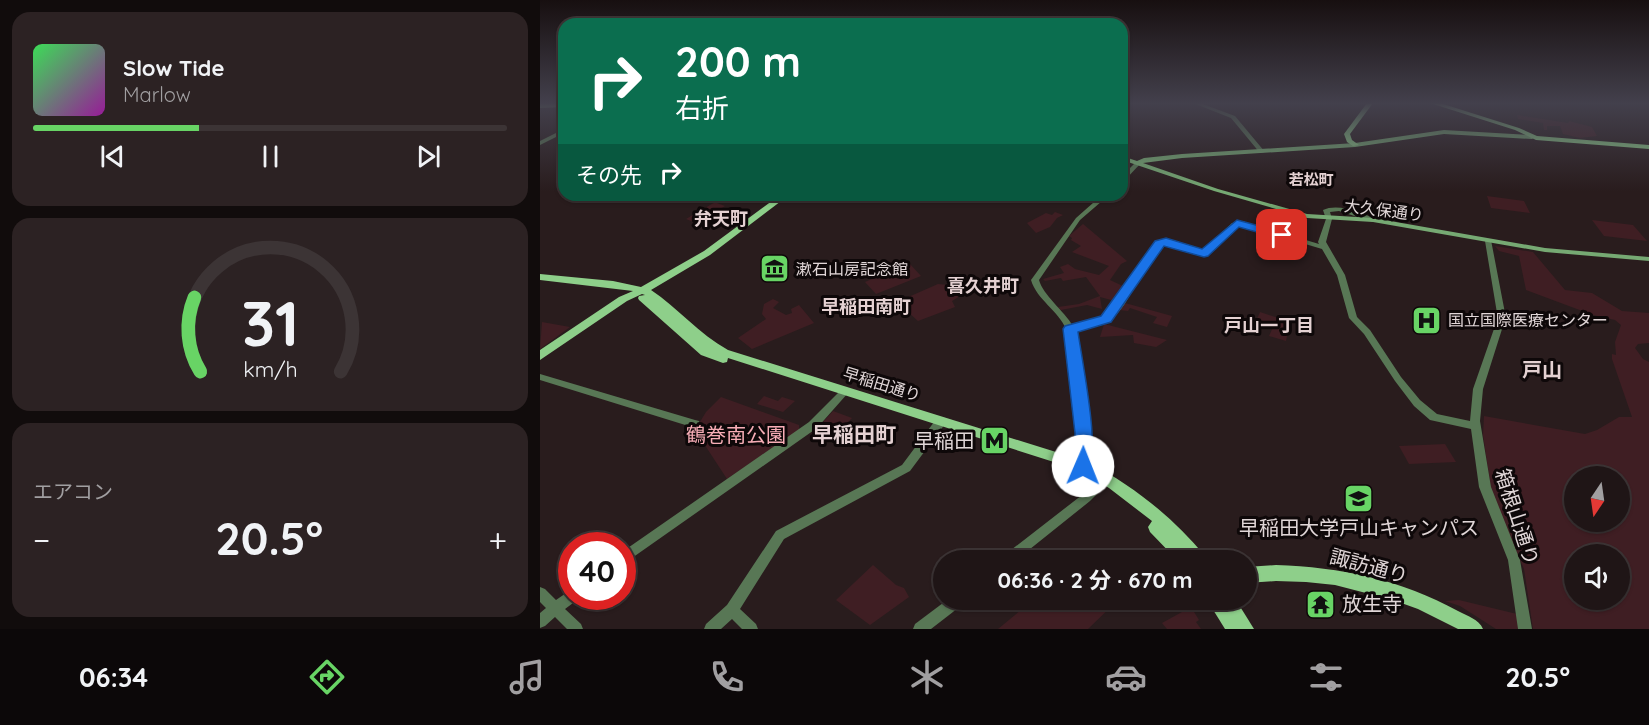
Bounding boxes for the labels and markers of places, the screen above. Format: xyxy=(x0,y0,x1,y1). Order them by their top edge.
pin xyxy=(1256,209,1307,260)
museum icon: 漱石山房記念館 xyxy=(759,253,791,285)
place label: 漱石山房記念館 xyxy=(796,259,908,279)
hospital icon: 国立国際医療センター xyxy=(1411,304,1443,336)
place label: 国立国際医療センター xyxy=(1448,310,1608,330)
metro station icon: 早稲田 xyxy=(979,425,1011,457)
place label: 早稲田 xyxy=(914,428,974,453)
school or university icon: 早稲田大学戸山キャンパス xyxy=(1343,482,1375,514)
place label: 早稲田大学戸山キャンパス xyxy=(1239,515,1479,540)
temple icon: 放生寺 xyxy=(1305,588,1337,620)
place label: 放生寺 xyxy=(1342,591,1402,616)

